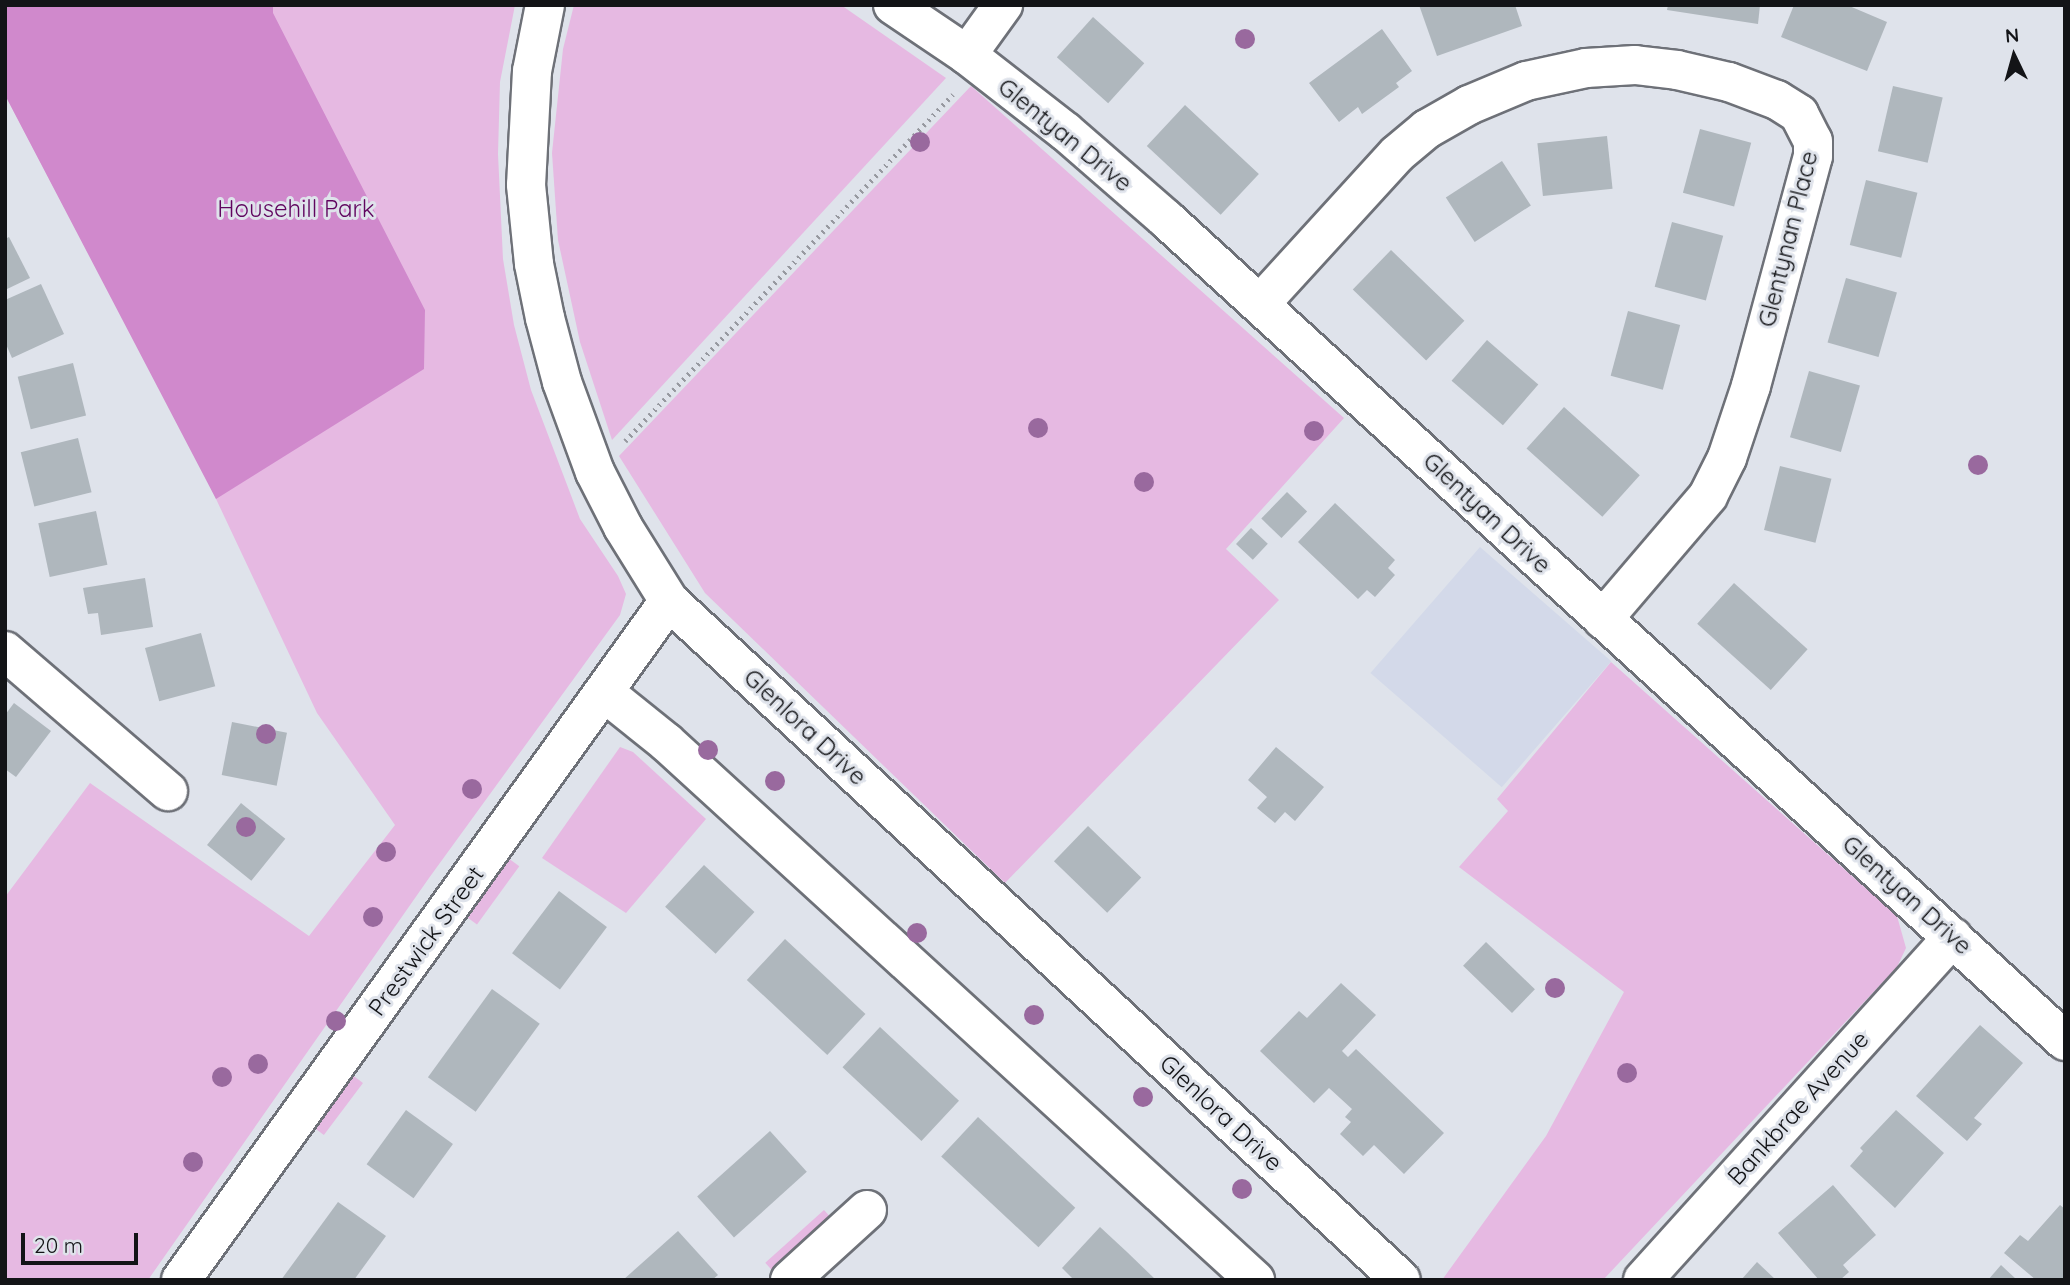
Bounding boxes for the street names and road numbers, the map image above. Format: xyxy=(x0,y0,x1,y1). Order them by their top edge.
street label: Glentyan Drive xyxy=(992,72,1138,198)
street label: Glentynan Place xyxy=(1752,148,1824,330)
street label: Glentyan Drive xyxy=(1417,447,1557,579)
street label: Glenlora Drive xyxy=(738,663,872,791)
street label: Glentyan Drive xyxy=(1836,829,1978,961)
street label: Prestwick Street xyxy=(362,861,490,1021)
street label: Bankbrae Avenue xyxy=(1721,1025,1875,1191)
street label: Glenlora Drive xyxy=(1154,1049,1288,1177)

